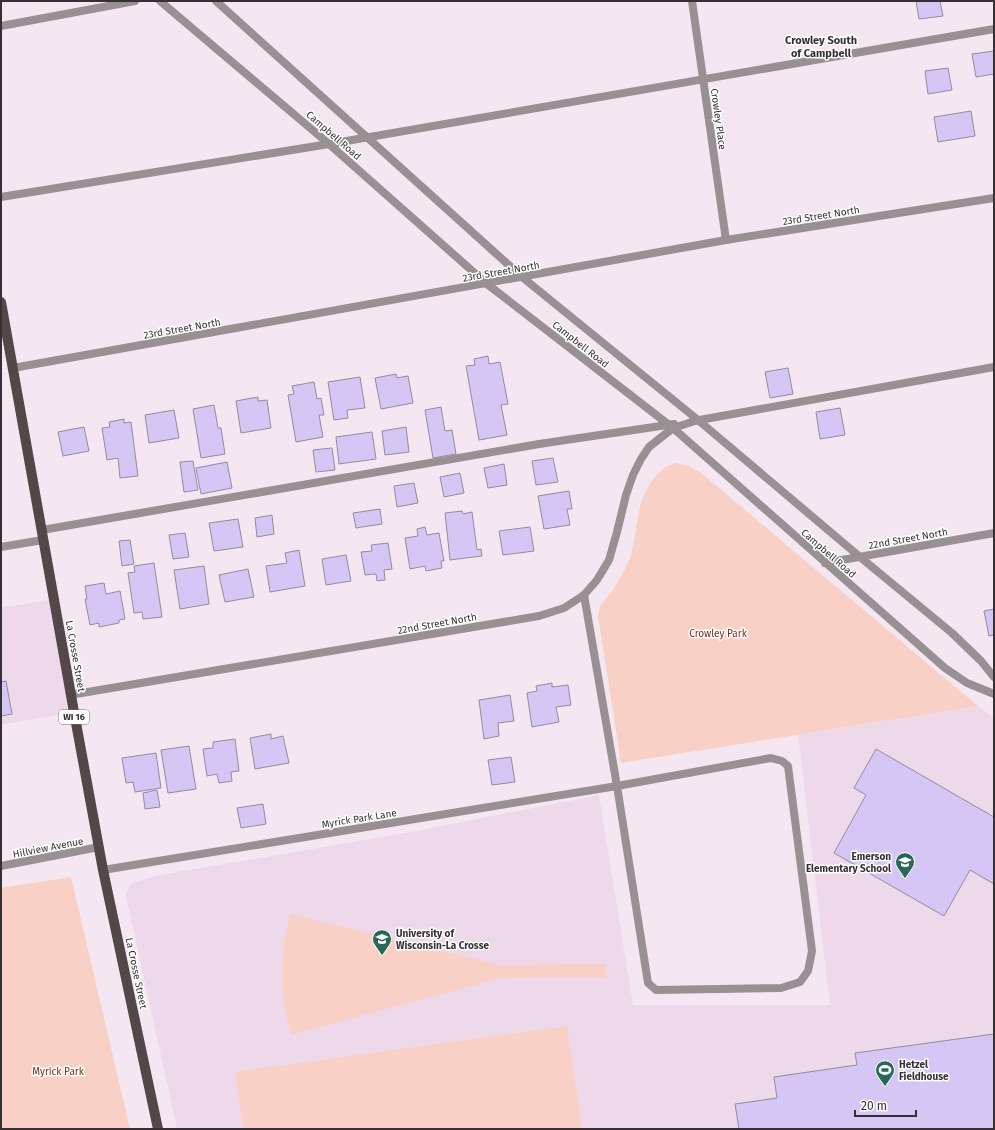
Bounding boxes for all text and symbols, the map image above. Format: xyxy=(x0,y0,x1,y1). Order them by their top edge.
district label: Crowley South of Campbell xyxy=(785,34,857,60)
street label: Crowley Place xyxy=(708,88,728,151)
street label: Campbell Road xyxy=(304,109,363,163)
street label: 23rd Street North xyxy=(782,204,861,228)
street label: 23rd Street North xyxy=(462,259,541,285)
street label: 23rd Street North xyxy=(143,316,222,342)
street label: Campbell Road xyxy=(550,319,611,371)
street label: 22nd Street North xyxy=(868,526,949,552)
street label: Campbell Road xyxy=(799,527,858,581)
street label: 22nd Street North xyxy=(397,611,478,637)
street label: La Crosse Street xyxy=(63,620,87,693)
park label: Crowley Park xyxy=(689,628,748,640)
road number: WI 16 xyxy=(59,710,89,724)
street label: Myrick Park Lane xyxy=(321,807,398,831)
street label: Hillview Avenue xyxy=(12,835,84,861)
place label: Emerson Elementary School xyxy=(806,851,891,875)
school or university icon: Emerson Elementary School xyxy=(894,851,916,879)
school or university icon: University of Wisconsin-La Crosse xyxy=(371,928,393,956)
place label: University of Wisconsin-La Crosse xyxy=(396,928,489,952)
street label: La Crosse Street xyxy=(123,937,149,1010)
sports icon: Hetzel Fieldhouse xyxy=(874,1059,896,1087)
place label: Hetzel Fieldhouse xyxy=(899,1059,949,1083)
park label: Myrick Park xyxy=(32,1066,85,1078)
scale bar xyxy=(855,1092,916,1118)
text: 20 m xyxy=(861,1099,887,1113)

